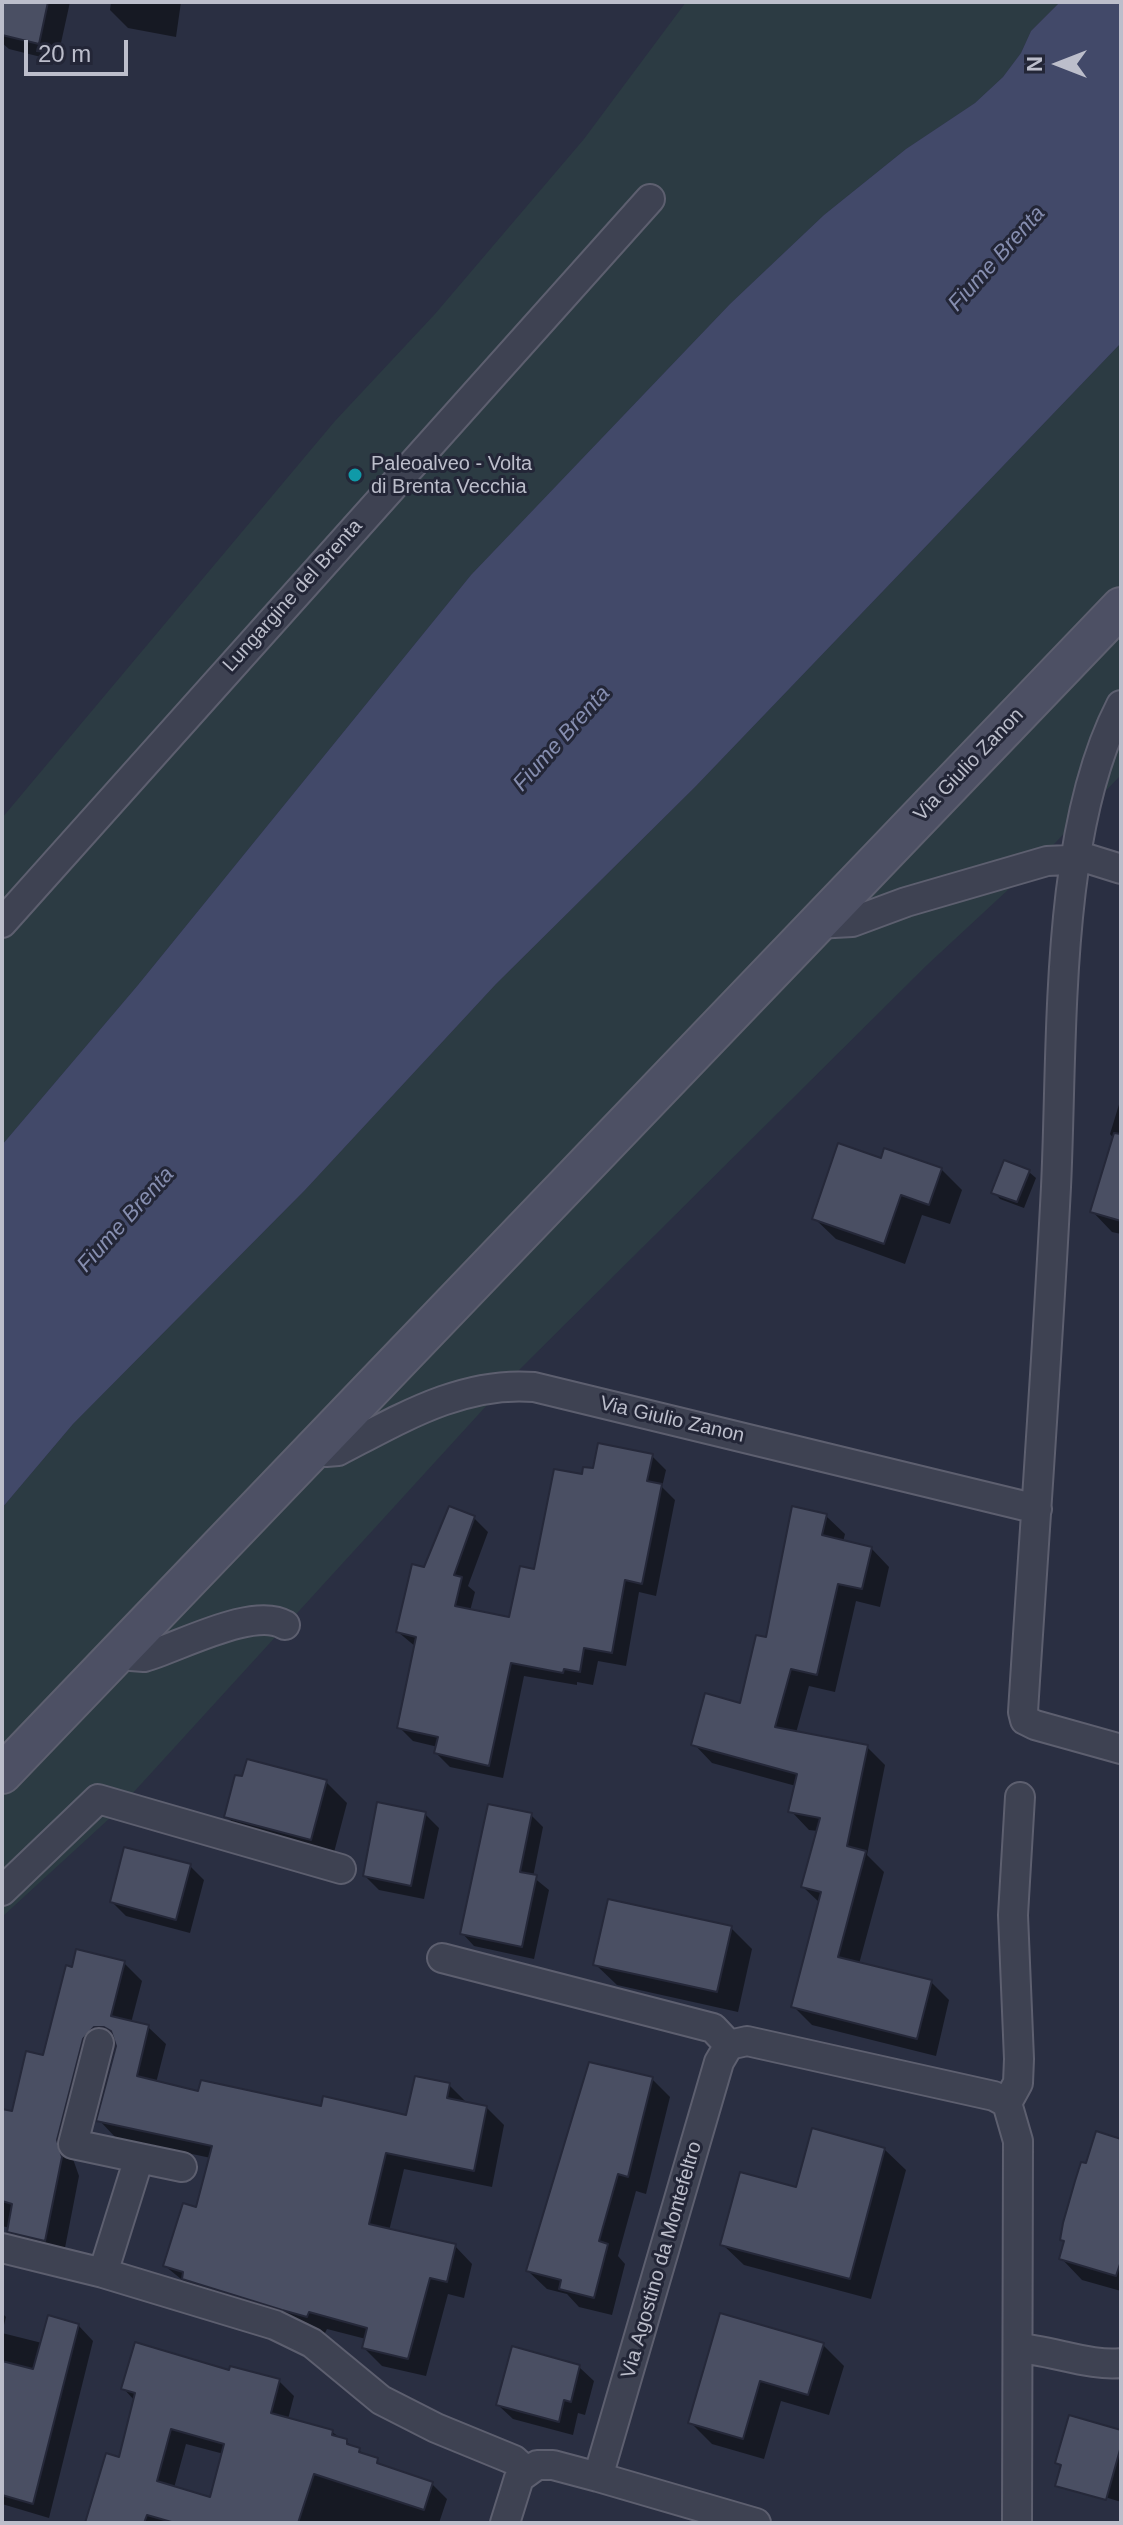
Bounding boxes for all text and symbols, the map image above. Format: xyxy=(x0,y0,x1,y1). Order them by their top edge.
scale bar xyxy=(28,24,132,74)
north arrow xyxy=(1019,24,1099,104)
text: 20 m xyxy=(38,40,91,67)
text: N xyxy=(1022,56,1047,72)
water label: Fiume Brenta xyxy=(943,201,1051,317)
place label: Paleoalveo - Volta di Brenta Vecchia xyxy=(371,452,532,499)
marker: Paleoalveo - Volta di Brenta Vecchia xyxy=(346,466,364,484)
street label: Lungargine del Brenta xyxy=(218,515,368,677)
water label: Fiume Brenta xyxy=(508,681,616,797)
street label: Via Giulio Zanon xyxy=(909,704,1029,826)
water label: Fiume Brenta xyxy=(72,1162,180,1278)
street label: Via Giulio Zanon xyxy=(597,1392,747,1448)
street label: Via Agostino da Montefeltro xyxy=(617,2139,707,2381)

